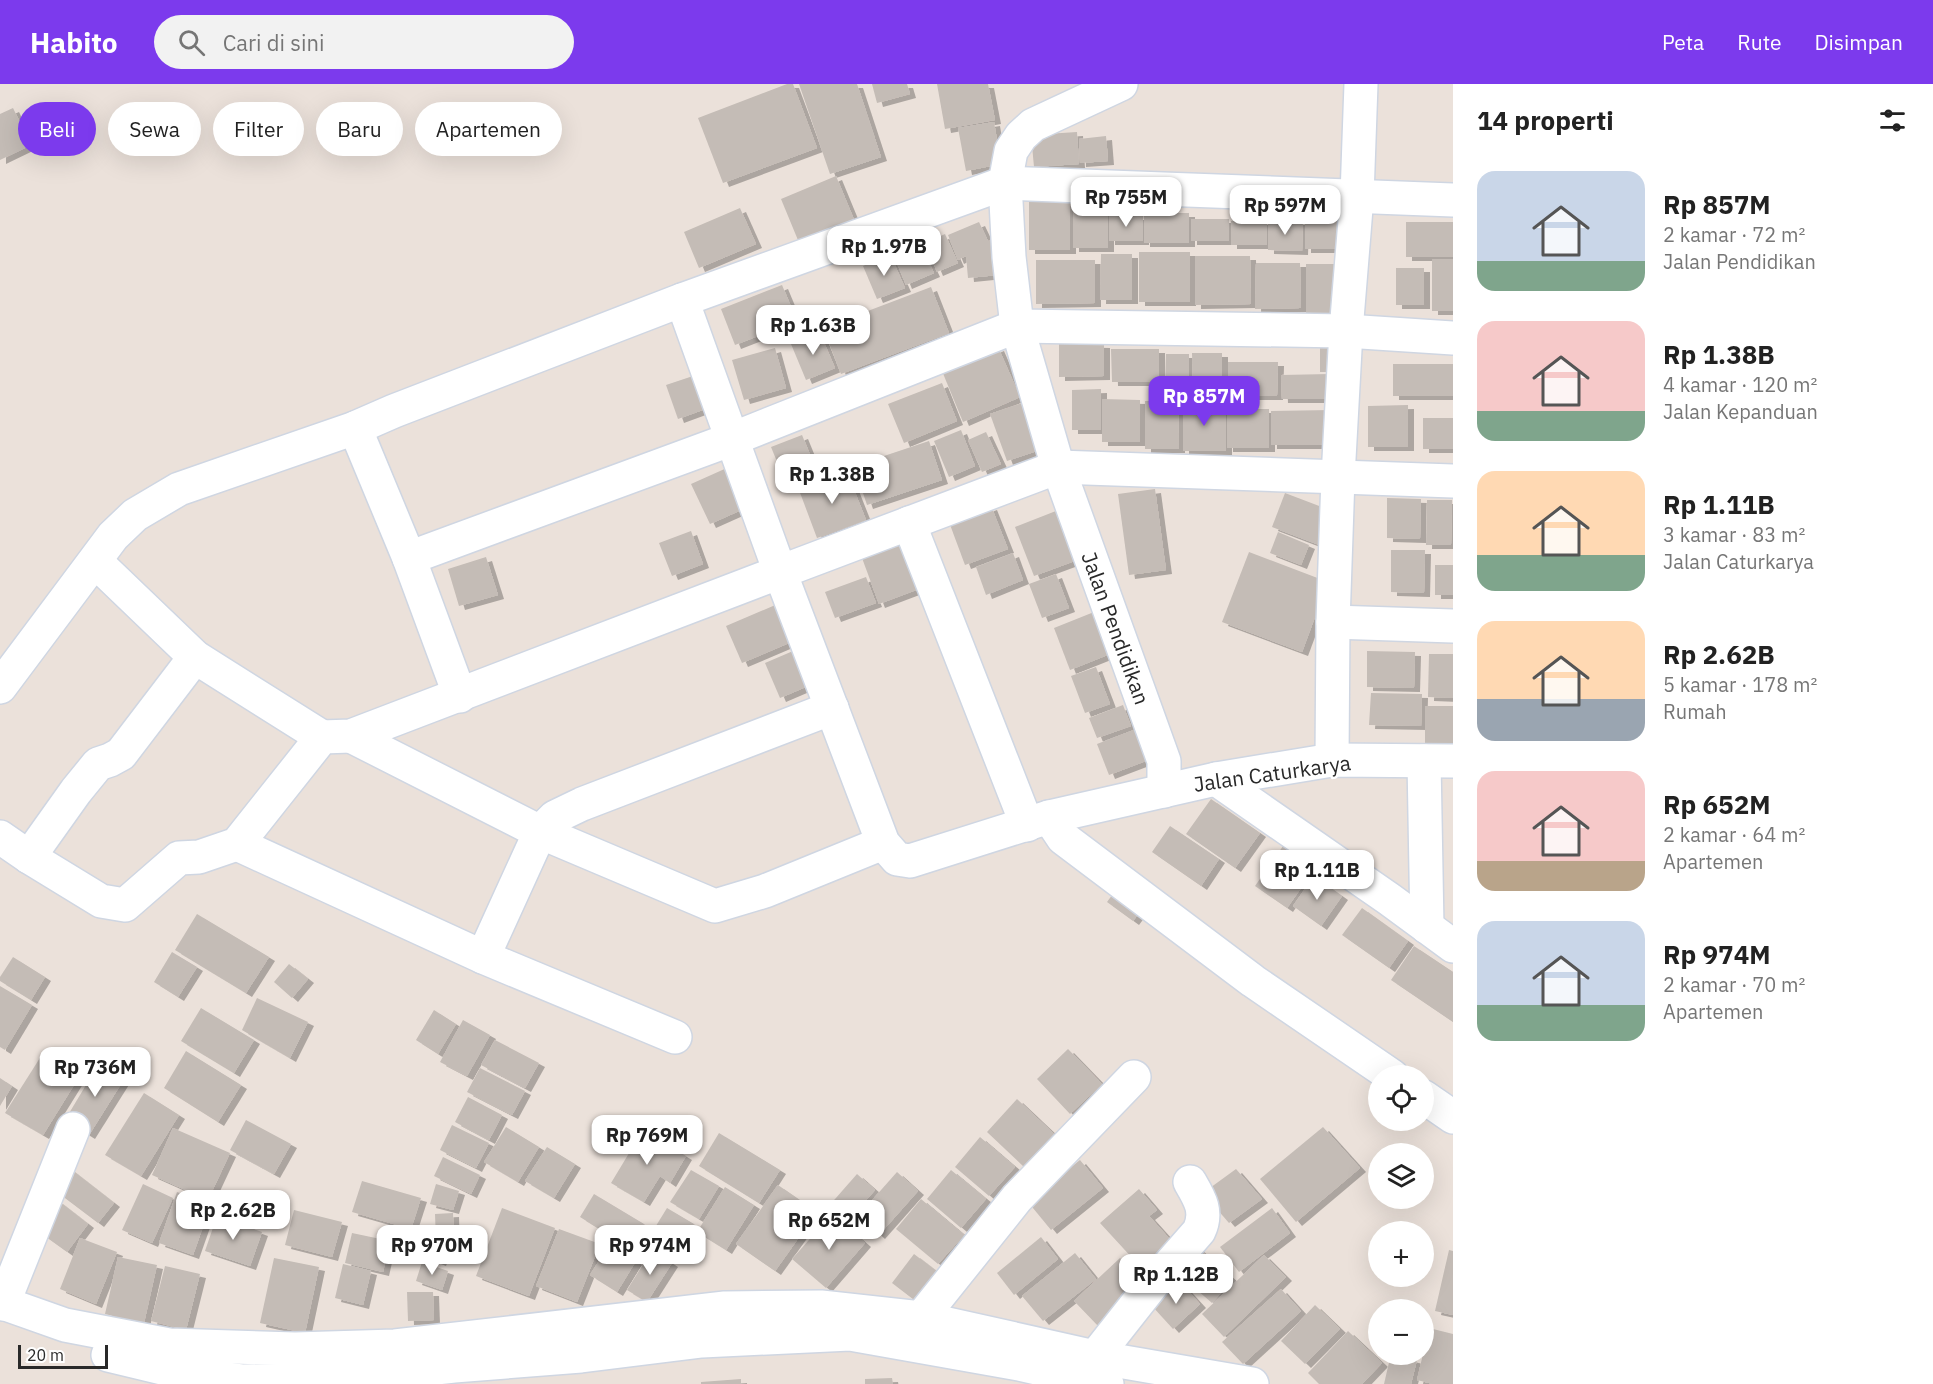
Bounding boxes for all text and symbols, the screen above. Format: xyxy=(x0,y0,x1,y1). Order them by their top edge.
search box xyxy=(154,15,574,69)
text: Habito xyxy=(30,24,118,61)
icon: search xyxy=(175,26,208,59)
text: Cari di sini xyxy=(223,28,324,57)
text: Peta xyxy=(1662,28,1704,56)
text: Rute xyxy=(1737,28,1782,56)
text: Disimpan xyxy=(1815,28,1903,56)
chip: Beli xyxy=(18,102,96,156)
chip: Sewa xyxy=(108,102,201,156)
chip: Filter xyxy=(213,102,304,156)
chip: Baru xyxy=(316,102,403,156)
chip: Apartemen xyxy=(415,102,562,156)
text: 14 properti xyxy=(1477,103,1614,137)
icon: filters xyxy=(1876,104,1909,137)
pin: Rp 755M xyxy=(1071,177,1181,228)
text: Rp 755M xyxy=(1085,183,1167,210)
pin: Rp 597M xyxy=(1230,185,1340,236)
text: Rp 857M xyxy=(1663,187,1771,221)
text: Rp 597M xyxy=(1244,191,1326,218)
icon: home xyxy=(1525,195,1597,267)
text: 2 kamar · 72 m² xyxy=(1663,221,1805,248)
pin: Rp 1.97B xyxy=(822,226,946,277)
text: Rp 1.97B xyxy=(841,232,927,259)
text: Jalan Pendidikan xyxy=(1663,248,1816,275)
pin: Rp 1.63B xyxy=(751,305,875,356)
text: Rp 1.63B xyxy=(770,311,856,338)
text: Rp 1.38B xyxy=(1663,337,1775,371)
icon: home xyxy=(1525,345,1597,417)
text: 4 kamar · 120 m² xyxy=(1663,371,1817,398)
pin: Rp 857M xyxy=(1149,376,1259,427)
text: Rp 857M xyxy=(1163,382,1245,409)
text: Jalan Kepanduan xyxy=(1663,398,1818,425)
pin: Rp 1.38B xyxy=(770,454,894,505)
text: Rp 1.38B xyxy=(789,460,875,487)
text: Rp 1.11B xyxy=(1663,487,1775,521)
icon: home xyxy=(1525,495,1597,567)
text: 3 kamar · 83 m² xyxy=(1663,521,1805,548)
street label: Jalan Pendidikan xyxy=(1075,548,1157,708)
text: Jalan Caturkarya xyxy=(1663,548,1814,575)
text: Rp 2.62B xyxy=(1663,637,1775,671)
icon: home xyxy=(1525,645,1597,717)
text: 5 kamar · 178 m² xyxy=(1663,671,1817,698)
text: Rumah xyxy=(1663,698,1727,725)
street label: Jalan Caturkarya xyxy=(1192,748,1352,798)
text: Rp 652M xyxy=(1663,787,1771,821)
icon: home xyxy=(1525,795,1597,867)
text: 2 kamar · 64 m² xyxy=(1663,821,1805,848)
text: Apartemen xyxy=(1663,848,1763,875)
pin: Rp 1.11B xyxy=(1255,850,1379,901)
text: Rp 1.11B xyxy=(1274,856,1360,883)
text: Rp 974M xyxy=(1663,937,1771,971)
icon: home xyxy=(1525,945,1597,1017)
text: 2 kamar · 70 m² xyxy=(1663,971,1805,998)
text: Apartemen xyxy=(1663,998,1763,1025)
pin: Rp 736M xyxy=(40,1047,150,1098)
text: Rp 736M xyxy=(54,1053,136,1080)
map controls xyxy=(1368,1065,1434,1365)
button: locate xyxy=(1368,1065,1434,1131)
pin: Rp 769M xyxy=(592,1115,702,1166)
text: Rp 769M xyxy=(606,1121,688,1148)
button: layers xyxy=(1368,1143,1434,1209)
pin: Rp 2.62B xyxy=(171,1190,295,1241)
text: Rp 2.62B xyxy=(190,1196,276,1223)
pin: Rp 652M xyxy=(774,1200,884,1251)
text: Rp 652M xyxy=(788,1206,870,1233)
button: + xyxy=(1368,1221,1434,1287)
pin: Rp 970M xyxy=(377,1225,487,1276)
pin: Rp 974M xyxy=(595,1225,705,1276)
text: Rp 970M xyxy=(391,1231,473,1258)
text: Rp 974M xyxy=(609,1231,691,1258)
pin: Rp 1.12B xyxy=(1114,1254,1238,1305)
text: Rp 1.12B xyxy=(1133,1260,1219,1287)
button: − xyxy=(1368,1299,1434,1365)
scale bar xyxy=(18,1342,108,1370)
text: 20 m xyxy=(27,1345,64,1365)

